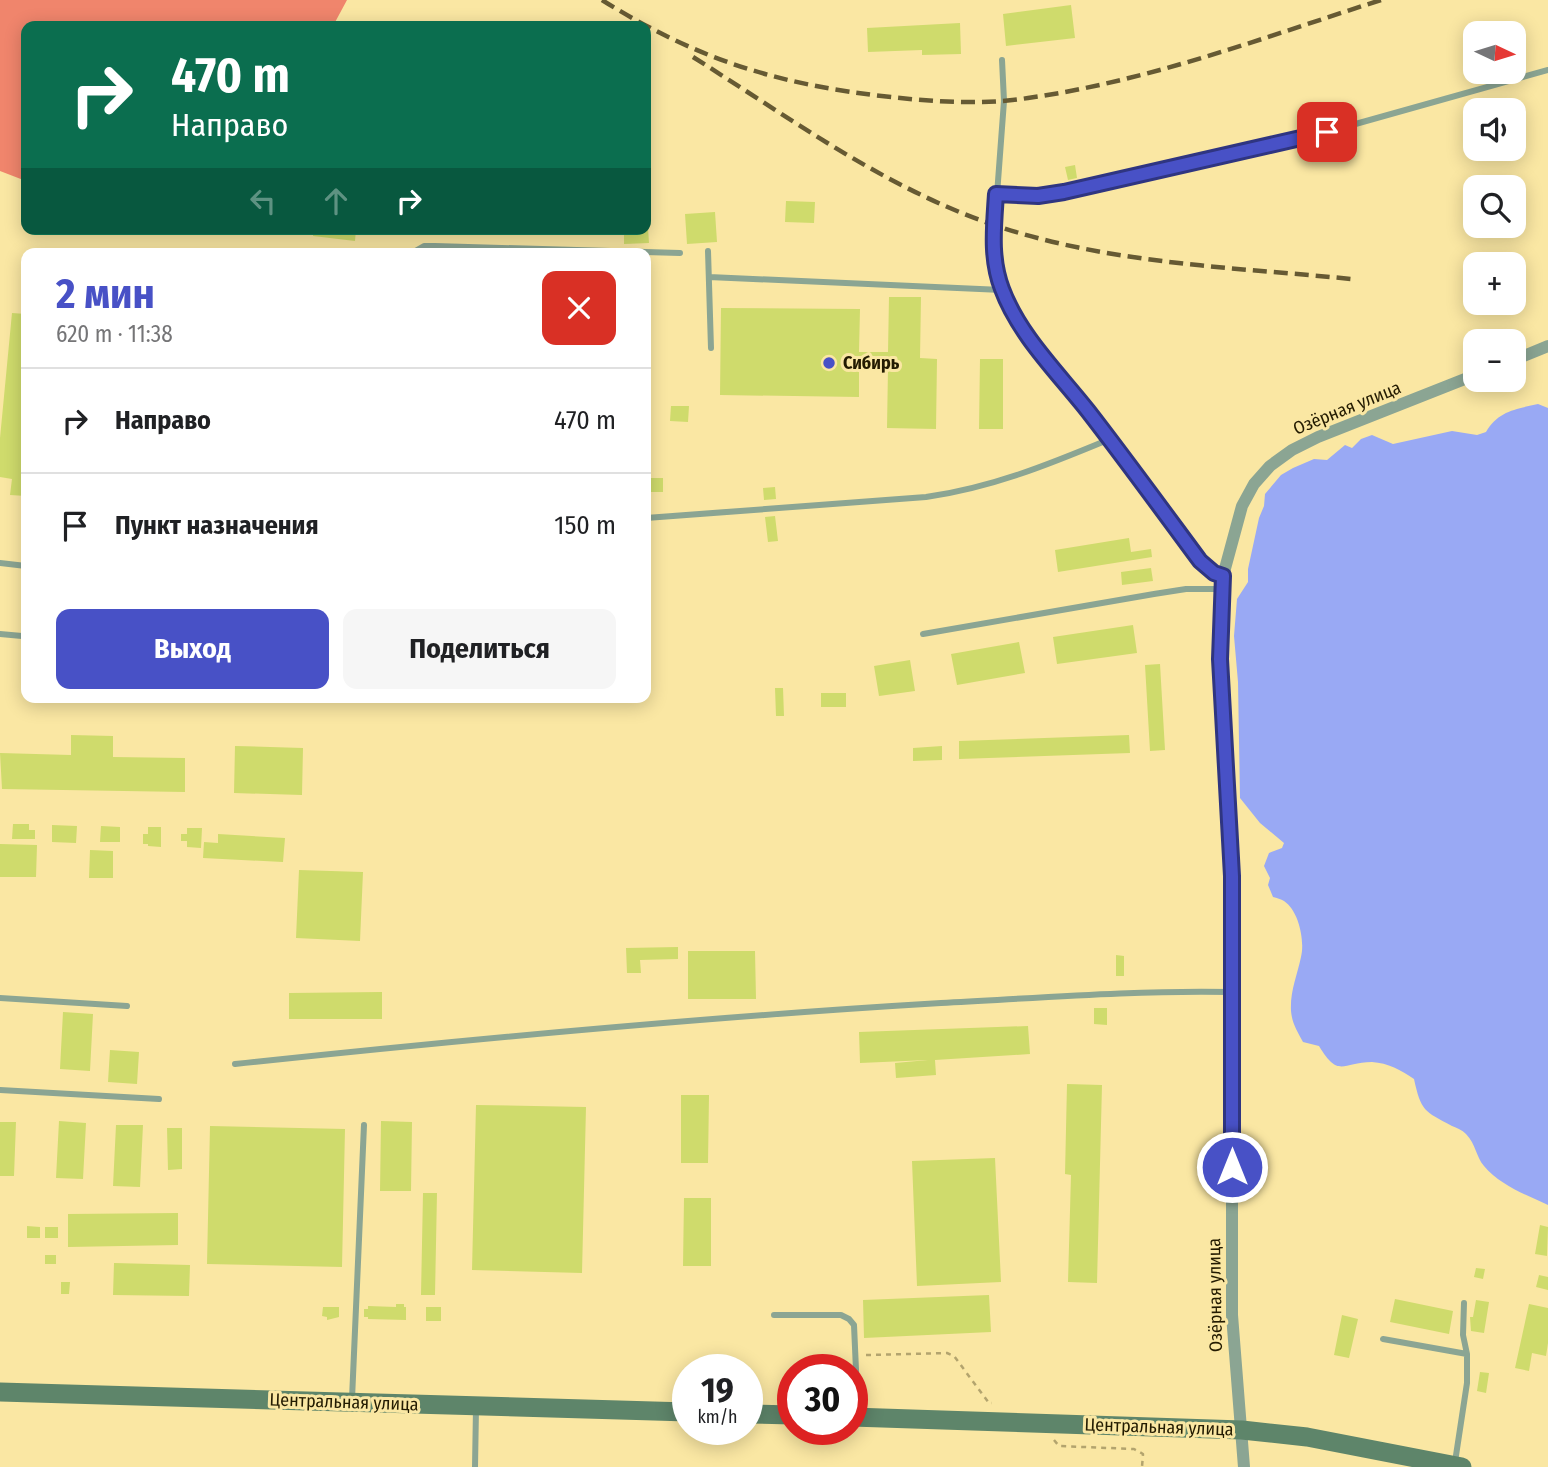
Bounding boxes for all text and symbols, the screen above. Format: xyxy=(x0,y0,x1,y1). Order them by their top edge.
north arrow xyxy=(1463,21,1526,84)
map controls xyxy=(1463,21,1526,392)
text: 470 m xyxy=(171,46,290,105)
icon: right xyxy=(56,49,147,140)
button: sound xyxy=(1463,98,1526,161)
pin xyxy=(1297,102,1357,162)
text: Направо xyxy=(171,106,288,144)
icon: arrive xyxy=(1308,113,1346,151)
button: search xyxy=(1463,175,1526,238)
icon: left xyxy=(244,182,282,220)
icon: ahead xyxy=(317,182,355,220)
icon: right xyxy=(390,182,428,220)
button: + xyxy=(1463,252,1526,315)
text: 2 мин xyxy=(56,269,155,319)
button: close xyxy=(542,271,616,345)
text: 620 m · 11:38 xyxy=(56,320,173,348)
button: − xyxy=(1463,329,1526,392)
place label: Сибирь xyxy=(843,352,900,374)
marker: Сибирь xyxy=(821,355,837,371)
street label: Озёрная улица xyxy=(1290,376,1404,440)
icon: right xyxy=(56,402,94,440)
text: Направо xyxy=(115,405,211,436)
text: 470 m xyxy=(554,405,616,436)
icon: arrive xyxy=(56,507,94,545)
text: Пункт назначения xyxy=(115,510,319,541)
text: 150 m xyxy=(554,510,616,541)
button: Выход xyxy=(56,609,329,689)
button: Поделиться xyxy=(343,609,616,689)
position arrow xyxy=(1195,1130,1269,1204)
street label: Озёрная улица xyxy=(1203,1238,1227,1352)
speed limit sign: 30 xyxy=(777,1354,868,1445)
text: 19 xyxy=(701,1369,734,1411)
street label: Центральная улица xyxy=(269,1388,419,1416)
text: km/h xyxy=(697,1406,738,1428)
street label: Центральная улица xyxy=(1084,1413,1234,1441)

